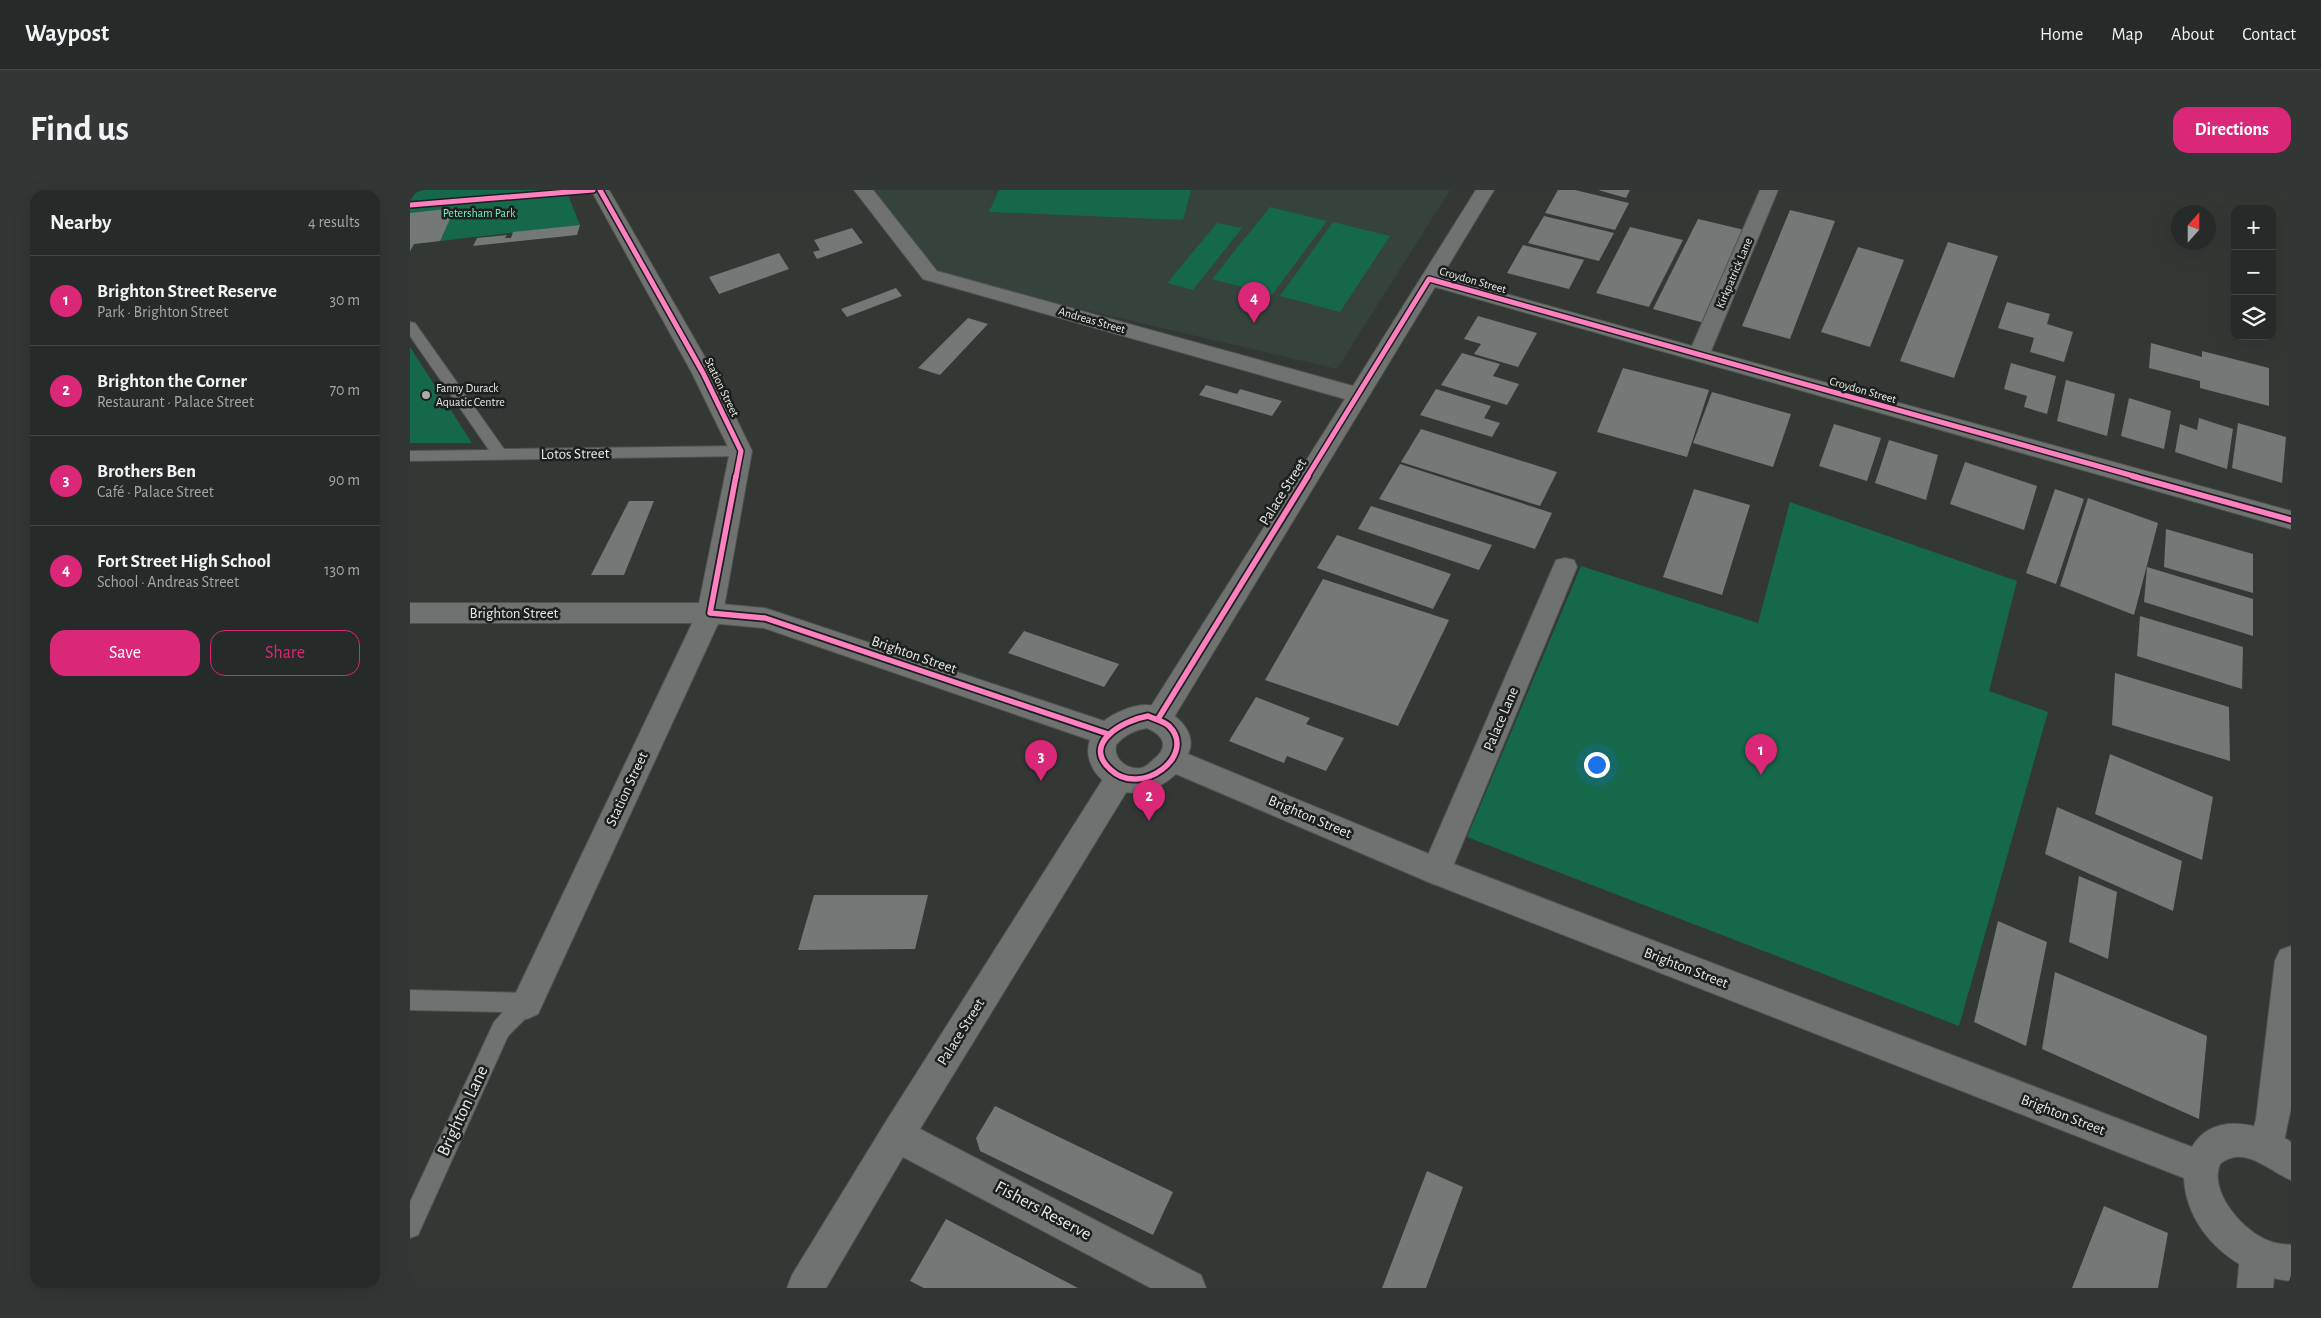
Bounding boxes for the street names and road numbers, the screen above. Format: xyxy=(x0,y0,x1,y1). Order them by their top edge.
street label: Kirkpatrick Lane xyxy=(1714,236,1754,310)
street label: Croydon Street xyxy=(1438,265,1508,296)
street label: Andreas Street xyxy=(1057,305,1127,335)
street label: Station Street xyxy=(703,356,741,419)
street label: Croydon Street xyxy=(1828,375,1898,406)
street label: Lotos Street xyxy=(541,446,610,462)
street label: Palace Street xyxy=(1257,456,1309,528)
street label: Brighton Street xyxy=(470,606,559,621)
street label: Brighton Street xyxy=(870,633,959,677)
street label: Palace Lane xyxy=(1481,685,1521,753)
street label: Station Street xyxy=(603,749,651,828)
street label: Brighton Street xyxy=(1266,793,1354,841)
street label: Brighton Street xyxy=(1642,945,1730,991)
street label: Palace Street xyxy=(935,996,987,1068)
street label: Brighton Lane xyxy=(434,1063,492,1159)
street label: Brighton Street xyxy=(2019,1092,2107,1138)
street label: Fishers Reserve xyxy=(992,1178,1094,1244)

